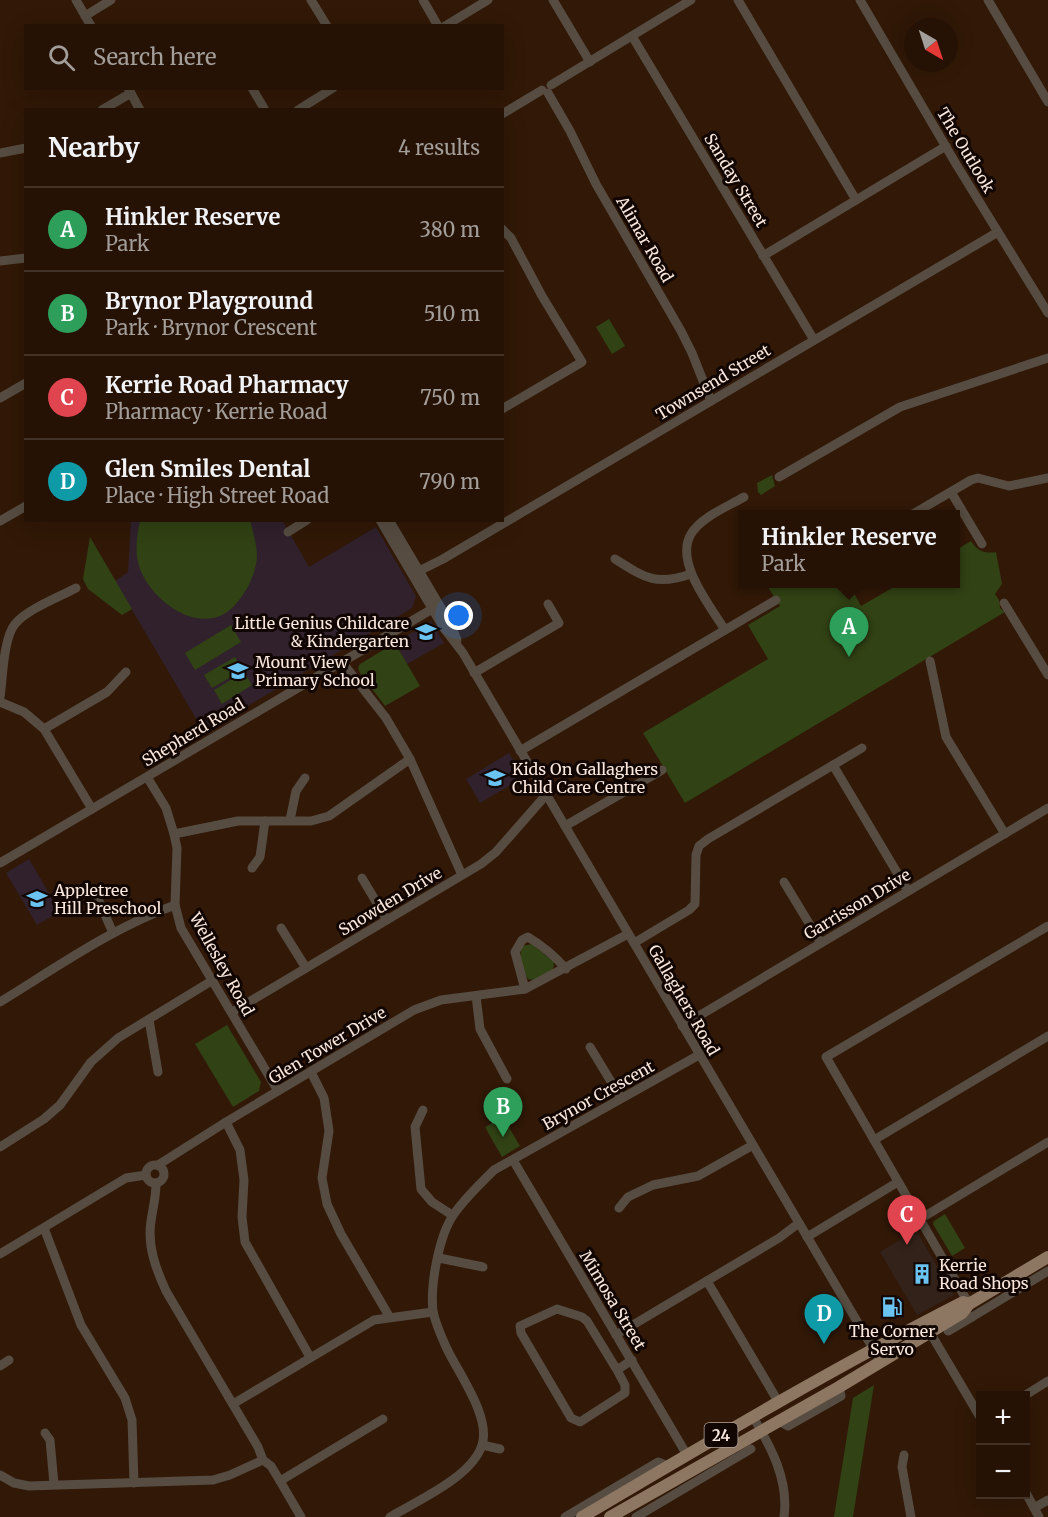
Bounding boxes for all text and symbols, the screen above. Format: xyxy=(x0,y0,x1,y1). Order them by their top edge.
north arrow xyxy=(904,18,958,72)
search box xyxy=(24,24,504,90)
icon: search xyxy=(45,41,78,74)
text: Search here xyxy=(93,43,216,71)
street label: The Outlook xyxy=(933,104,1000,197)
street label: Sanday Street xyxy=(700,129,772,231)
text: Nearby xyxy=(48,131,140,164)
text: 4 results xyxy=(398,135,480,160)
street label: Alimar Road xyxy=(612,192,678,286)
text: Hinkler Reserve xyxy=(105,203,280,231)
text: A xyxy=(60,217,75,242)
text: 380 m xyxy=(419,217,480,242)
text: Park xyxy=(105,231,149,256)
text: Brynor Playground xyxy=(105,287,313,315)
text: B xyxy=(61,301,74,326)
text: 510 m xyxy=(424,301,480,326)
text: Park · Brynor Crescent xyxy=(105,315,317,340)
street label: Townsend Street xyxy=(652,339,775,424)
text: Kerrie Road Pharmacy xyxy=(105,371,349,399)
text: C xyxy=(61,385,74,410)
text: 750 m xyxy=(420,385,480,410)
text: Pharmacy · Kerrie Road xyxy=(105,399,327,424)
text: Glen Smiles Dental xyxy=(105,455,310,483)
text: D xyxy=(60,469,75,494)
text: 790 m xyxy=(419,469,480,494)
text: Place · High Street Road xyxy=(105,483,329,508)
popup xyxy=(738,510,960,588)
text: Hinkler Reserve xyxy=(761,523,937,551)
text: Park xyxy=(761,551,806,576)
your location xyxy=(444,601,473,630)
pin: A xyxy=(830,608,868,657)
place label: Little Genius Childcare & Kindergarten xyxy=(234,613,409,651)
school or university icon: Little Genius Childcare & Kindergarten xyxy=(414,620,438,644)
place label: Mount View Primary School xyxy=(255,652,375,690)
school or university icon: Mount View Primary School xyxy=(226,659,250,683)
street label: Shepherd Road xyxy=(138,693,248,770)
place label: Kids On Gallaghers Child Care Centre xyxy=(512,759,658,797)
school or university icon: Kids On Gallaghers Child Care Centre xyxy=(483,766,507,790)
street label: Snowden Drive xyxy=(335,862,445,940)
street label: Garrisson Drive xyxy=(800,864,914,944)
place label: Appletree Hill Preschool xyxy=(53,880,161,918)
school or university icon: Appletree Hill Preschool xyxy=(25,887,49,911)
street label: Wellesley Road xyxy=(185,908,259,1019)
street label: Gallaghers Road xyxy=(644,941,724,1059)
street label: Glen Tower Drive xyxy=(265,1002,389,1088)
street label: Brynor Crescent xyxy=(539,1056,658,1134)
pin: B xyxy=(484,1088,522,1137)
pin: C xyxy=(888,1196,926,1245)
street label: Mimosa Street xyxy=(575,1247,651,1354)
place label: Kerrie Road Shops xyxy=(939,1255,1029,1293)
building icon: Kerrie Road Shops xyxy=(910,1262,934,1286)
pin: D xyxy=(804,1294,844,1344)
fuel station icon: The Corner Servo xyxy=(880,1295,904,1319)
place label: The Corner Servo xyxy=(849,1321,935,1359)
map controls xyxy=(976,1391,1030,1499)
button: + xyxy=(976,1391,1030,1445)
road number: 24 xyxy=(704,1423,738,1447)
button: − xyxy=(976,1445,1030,1499)

